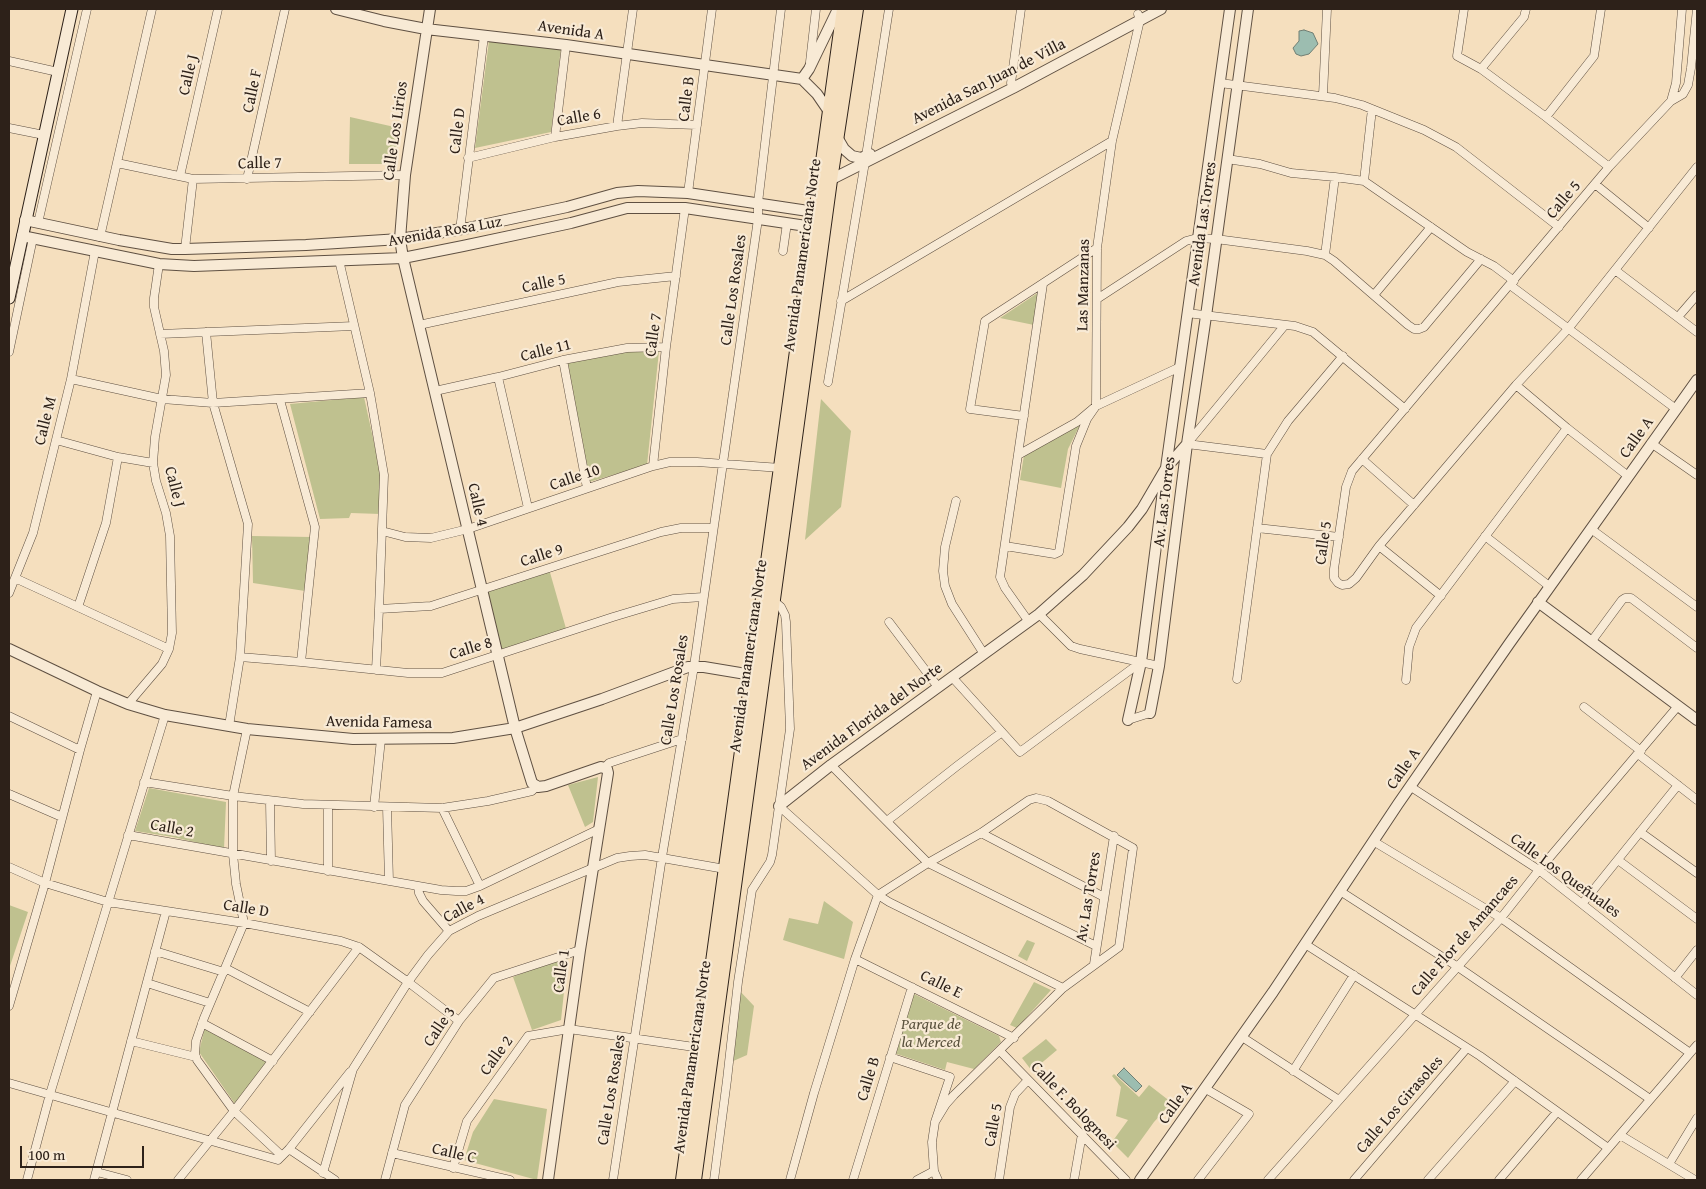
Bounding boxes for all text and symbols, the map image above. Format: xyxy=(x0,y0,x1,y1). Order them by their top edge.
street label: Avenida A xyxy=(537,17,605,45)
street label: Avenida San Juan de Villa xyxy=(909,35,1069,129)
street label: Calle J xyxy=(175,53,203,97)
street label: Calle F xyxy=(239,67,267,115)
street label: Calle B xyxy=(675,75,699,123)
street label: Calle Los Lirios xyxy=(380,80,412,182)
street label: Calle 6 xyxy=(556,105,602,131)
street label: Calle D xyxy=(446,107,470,155)
street label: Calle 7 xyxy=(238,154,282,174)
street label: Avenida Panamericana Norte xyxy=(780,157,826,353)
street label: Avenida Las Torres xyxy=(1185,160,1221,288)
street label: Calle 5 xyxy=(1543,177,1585,223)
street label: Avenida Rosa Luz xyxy=(387,213,503,251)
street label: Calle Los Rosales xyxy=(717,233,751,347)
street label: Las Manzanas xyxy=(1074,239,1094,331)
street label: Calle 5 xyxy=(520,270,568,298)
street label: Calle 7 xyxy=(641,312,667,358)
street label: Calle 11 xyxy=(519,335,573,367)
street label: Calle M xyxy=(31,395,61,447)
street label: Calle A xyxy=(1616,414,1658,462)
street label: Av. Las Torres xyxy=(1150,456,1180,548)
street label: Calle 10 xyxy=(547,461,603,495)
street label: Calle J xyxy=(160,465,188,509)
street label: Calle 4 xyxy=(463,481,491,529)
street label: Calle 5 xyxy=(1311,520,1337,566)
street label: Calle 9 xyxy=(518,540,566,572)
street label: Avenida Panamericana Norte xyxy=(726,558,772,754)
street label: Calle 8 xyxy=(447,633,495,665)
street label: Calle Los Rosales xyxy=(657,633,693,747)
street label: Avenida Florida del Norte xyxy=(797,659,947,775)
street label: Avenida Famesa xyxy=(326,712,432,734)
street label: Calle A xyxy=(1383,745,1425,793)
street label: Calle 2 xyxy=(149,816,195,842)
street label: Calle Los Queñuales xyxy=(1506,830,1624,922)
street label: Av. Las Torres xyxy=(1072,850,1106,944)
street label: Calle Flor de Amancaes xyxy=(1407,871,1523,1001)
street label: Calle 4 xyxy=(440,890,488,928)
street label: Calle D xyxy=(222,896,270,922)
street label: Calle 1 xyxy=(549,948,575,994)
street label: Avenida Panamericana Norte xyxy=(670,959,716,1155)
street label: Calle E xyxy=(917,967,965,1003)
street label: Calle 3 xyxy=(420,1003,460,1051)
park label: Parque de la Merced xyxy=(901,1015,961,1053)
street label: Calle 2 xyxy=(476,1033,518,1079)
street label: Calle Los Rosales xyxy=(594,1033,630,1147)
street label: Calle Los Girasoles xyxy=(1352,1052,1448,1158)
street label: Calle B xyxy=(853,1055,885,1103)
street label: Calle F. Bolognesi xyxy=(1026,1058,1120,1154)
street label: Calle A xyxy=(1155,1080,1197,1128)
street label: Calle 5 xyxy=(981,1102,1007,1148)
scale bar xyxy=(22,1136,146,1168)
street label: Calle C xyxy=(430,1140,478,1168)
text: 100 m xyxy=(28,1144,65,1165)

